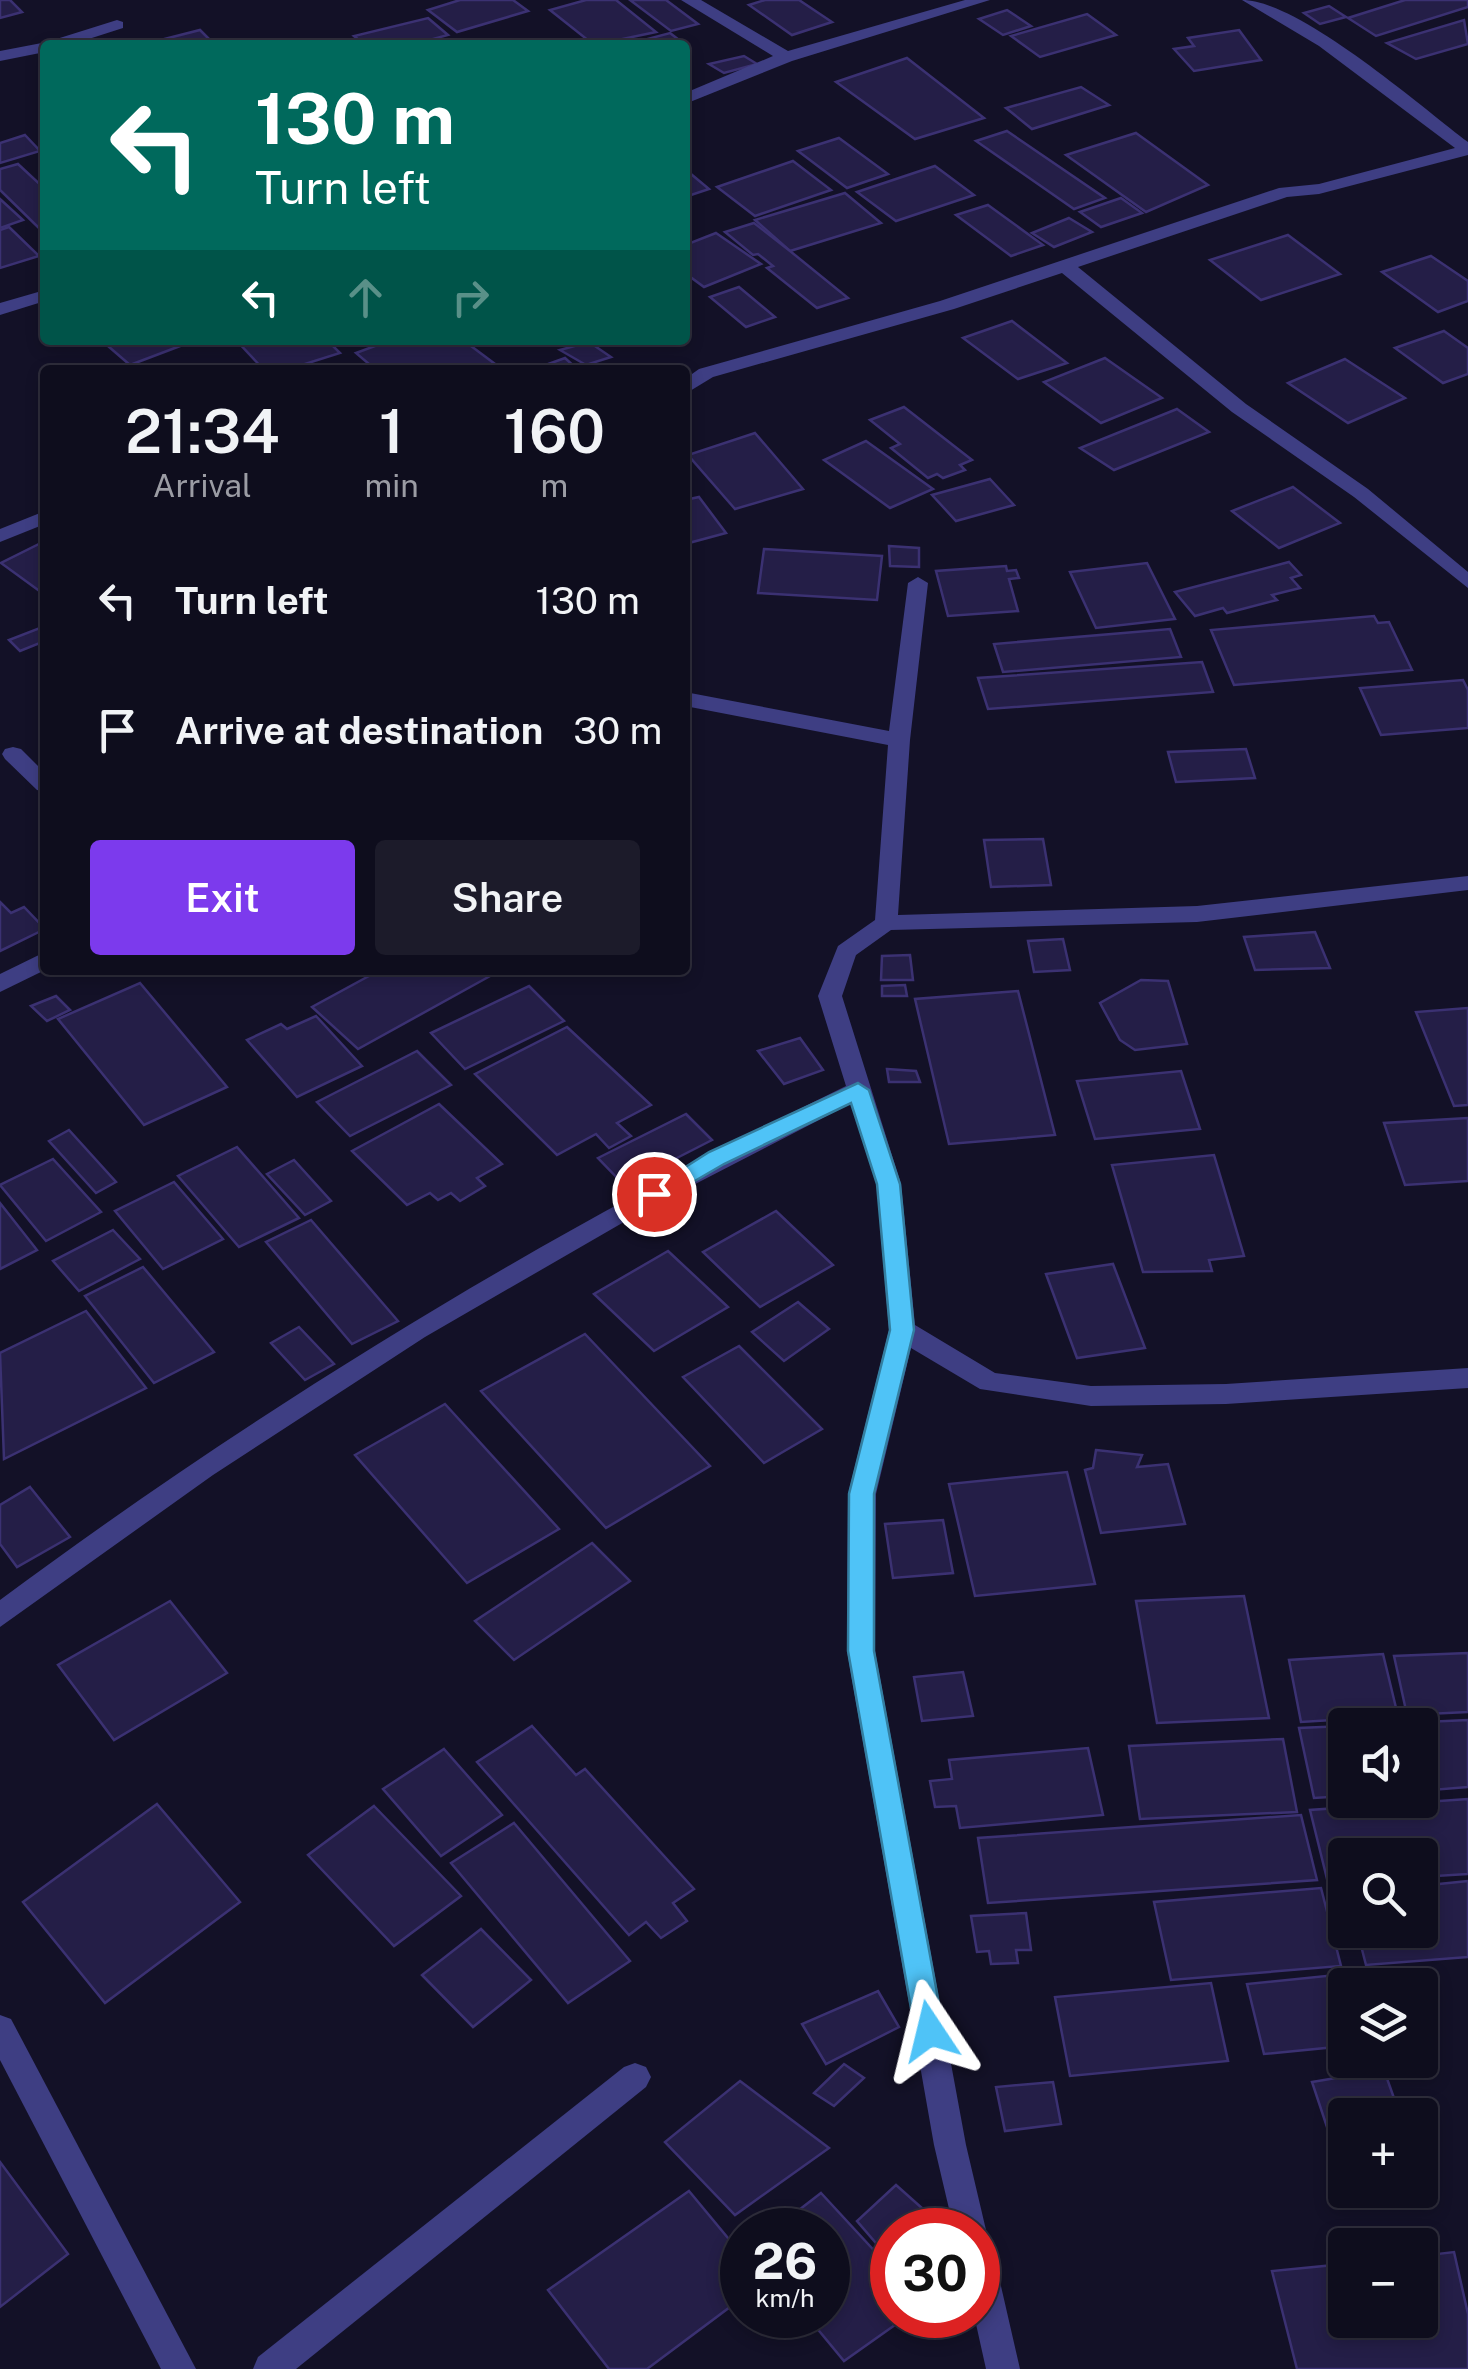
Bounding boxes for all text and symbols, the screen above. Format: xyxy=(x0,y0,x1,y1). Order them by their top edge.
text: 130 m xyxy=(255,77,455,160)
icon: left xyxy=(90,80,220,210)
text: Turn left xyxy=(255,161,431,214)
icon: left xyxy=(233,270,288,325)
icon: ahead xyxy=(338,270,393,325)
icon: right xyxy=(443,270,498,325)
text: 21:34 xyxy=(125,396,280,467)
text: 1 xyxy=(379,396,404,467)
text: 160 xyxy=(504,396,605,467)
text: Arrival xyxy=(153,467,252,504)
text: min xyxy=(365,467,419,504)
text: m xyxy=(541,467,568,504)
icon: left xyxy=(90,573,145,628)
text: Turn left xyxy=(175,578,329,623)
text: 130 m xyxy=(535,578,640,623)
icon: arrive xyxy=(90,703,145,758)
text: Arrive at destination xyxy=(175,708,543,753)
text: 30 m xyxy=(573,708,662,753)
button: Exit xyxy=(90,840,355,955)
button: Share xyxy=(375,840,640,955)
pin xyxy=(612,1152,697,1237)
icon: arrive xyxy=(627,1167,682,1222)
map controls xyxy=(1328,1708,1438,2338)
button: sound xyxy=(1328,1708,1438,1818)
button: search xyxy=(1328,1838,1438,1948)
button: layers xyxy=(1328,1968,1438,2078)
position arrow xyxy=(878,1979,982,2083)
button: + xyxy=(1328,2098,1438,2208)
speed limit sign: 30 xyxy=(870,2208,1000,2338)
button: − xyxy=(1328,2228,1438,2338)
text: 26 xyxy=(753,2231,817,2290)
text: km/h xyxy=(756,2283,814,2313)

